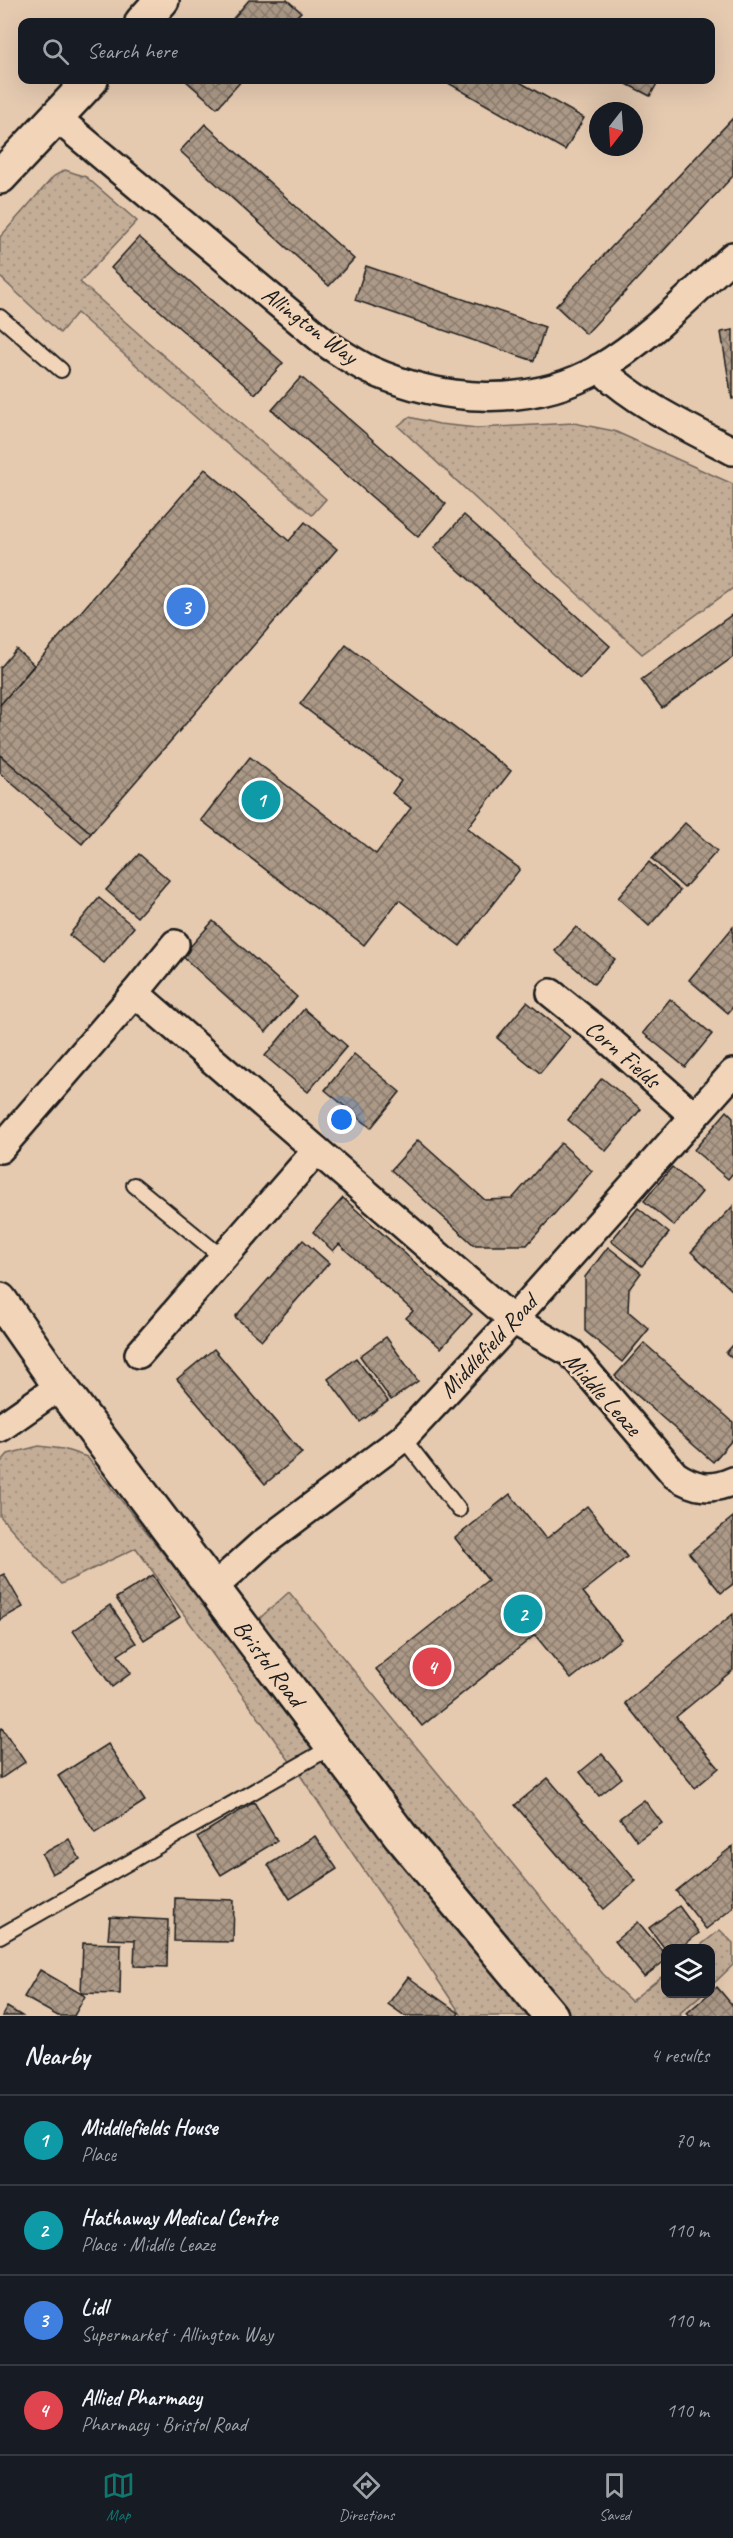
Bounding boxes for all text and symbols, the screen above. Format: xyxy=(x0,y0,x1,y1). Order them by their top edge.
search box xyxy=(18,18,715,84)
icon: search xyxy=(39,35,72,68)
text: Search here xyxy=(87,37,177,65)
north arrow xyxy=(589,102,643,156)
street label: Allington Way xyxy=(256,279,365,372)
pin: 3 xyxy=(166,584,206,630)
pin: 1 xyxy=(242,778,280,822)
street label: Corn Fields xyxy=(579,1013,668,1096)
your location xyxy=(327,1105,356,1134)
street label: Middlefield Road xyxy=(432,1285,546,1404)
street label: Middle Leaze xyxy=(558,1346,650,1444)
pin: 2 xyxy=(504,1592,542,1636)
street label: Bristol Road xyxy=(227,1614,314,1715)
pin: 4 xyxy=(412,1644,452,1690)
map controls xyxy=(661,1944,715,1998)
button: layers xyxy=(661,1944,715,1998)
text: Nearby xyxy=(24,2039,89,2072)
text: 4 results xyxy=(650,2043,709,2068)
text: Middlefields House xyxy=(81,2114,218,2142)
text: 1 xyxy=(39,2128,48,2153)
text: 70 m xyxy=(675,2128,709,2153)
text: Place xyxy=(81,2142,116,2167)
text: Hathaway Medical Centre xyxy=(81,2204,277,2232)
text: 2 xyxy=(39,2218,48,2243)
text: 110 m xyxy=(666,2218,709,2243)
text: Place · Middle Leaze xyxy=(81,2232,215,2257)
text: Lidl xyxy=(81,2294,108,2322)
text: 3 xyxy=(39,2308,48,2333)
text: 110 m xyxy=(666,2308,709,2333)
text: Supermarket · Allington Way xyxy=(81,2322,273,2347)
text: Allied Pharmacy xyxy=(81,2384,202,2412)
text: 4 xyxy=(39,2398,48,2423)
text: 110 m xyxy=(666,2398,709,2423)
text: Pharmacy · Bristol Road xyxy=(81,2412,247,2437)
tab: Map xyxy=(102,2469,135,2525)
tab: Directions xyxy=(339,2469,394,2525)
tab: Saved xyxy=(598,2469,631,2525)

